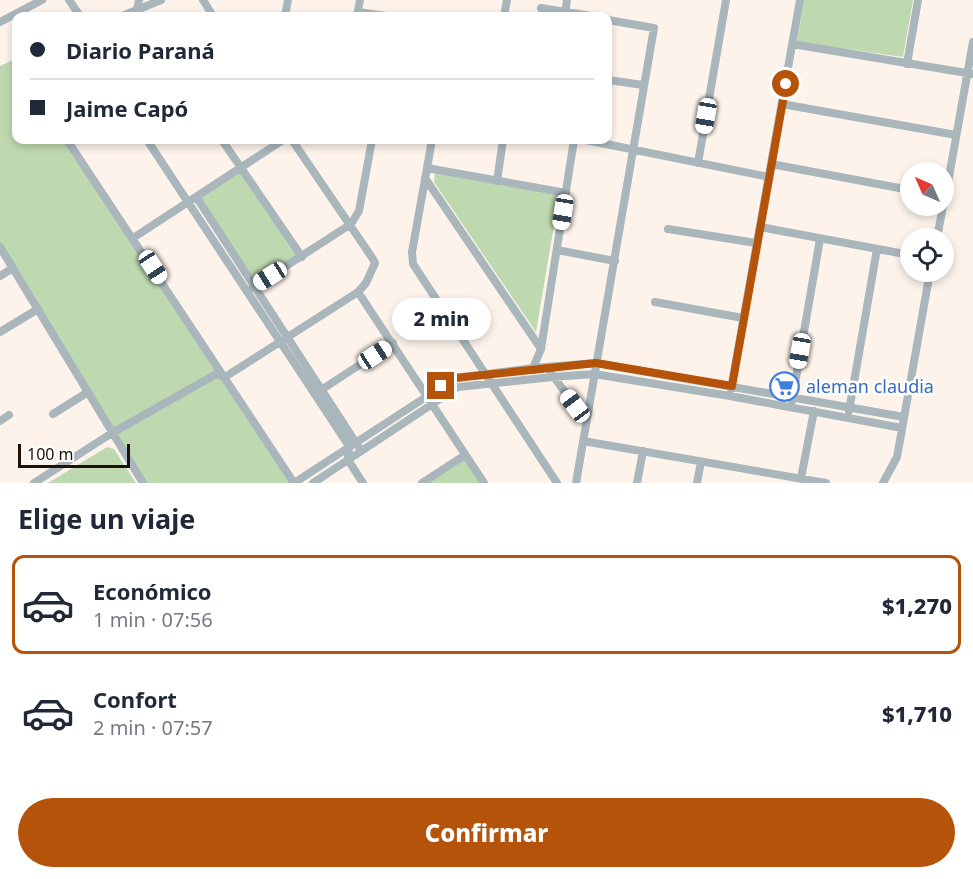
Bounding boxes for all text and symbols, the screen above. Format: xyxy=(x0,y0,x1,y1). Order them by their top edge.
text: Diario Paraná xyxy=(66,35,215,65)
route start xyxy=(772,70,799,97)
text: Jaime Capó xyxy=(66,93,188,123)
car xyxy=(694,97,718,135)
north arrow xyxy=(900,162,954,216)
map controls xyxy=(900,162,954,282)
car xyxy=(551,193,575,231)
button: locate xyxy=(900,228,954,282)
car xyxy=(136,247,170,287)
car xyxy=(250,259,290,293)
callout: 2 min xyxy=(392,299,490,341)
text: 2 min xyxy=(414,305,469,332)
car xyxy=(788,332,812,370)
car xyxy=(355,338,395,372)
supermarket icon: aleman claudia xyxy=(769,371,801,403)
route end xyxy=(427,372,454,399)
place label: aleman claudia xyxy=(806,374,934,398)
car xyxy=(557,386,593,426)
scale bar xyxy=(18,441,130,468)
text: 100 m xyxy=(27,443,74,465)
text: Elige un viaje xyxy=(18,500,195,537)
text: Económico xyxy=(93,576,212,606)
icon: car xyxy=(21,578,75,632)
text: $1,270 xyxy=(882,590,952,620)
text: 1 min · 07:56 xyxy=(93,606,213,633)
text: Confort xyxy=(93,684,177,714)
icon: car xyxy=(21,686,75,740)
text: $1,710 xyxy=(882,698,952,728)
text: 2 min · 07:57 xyxy=(93,714,213,741)
button: Confirmar xyxy=(18,798,955,867)

